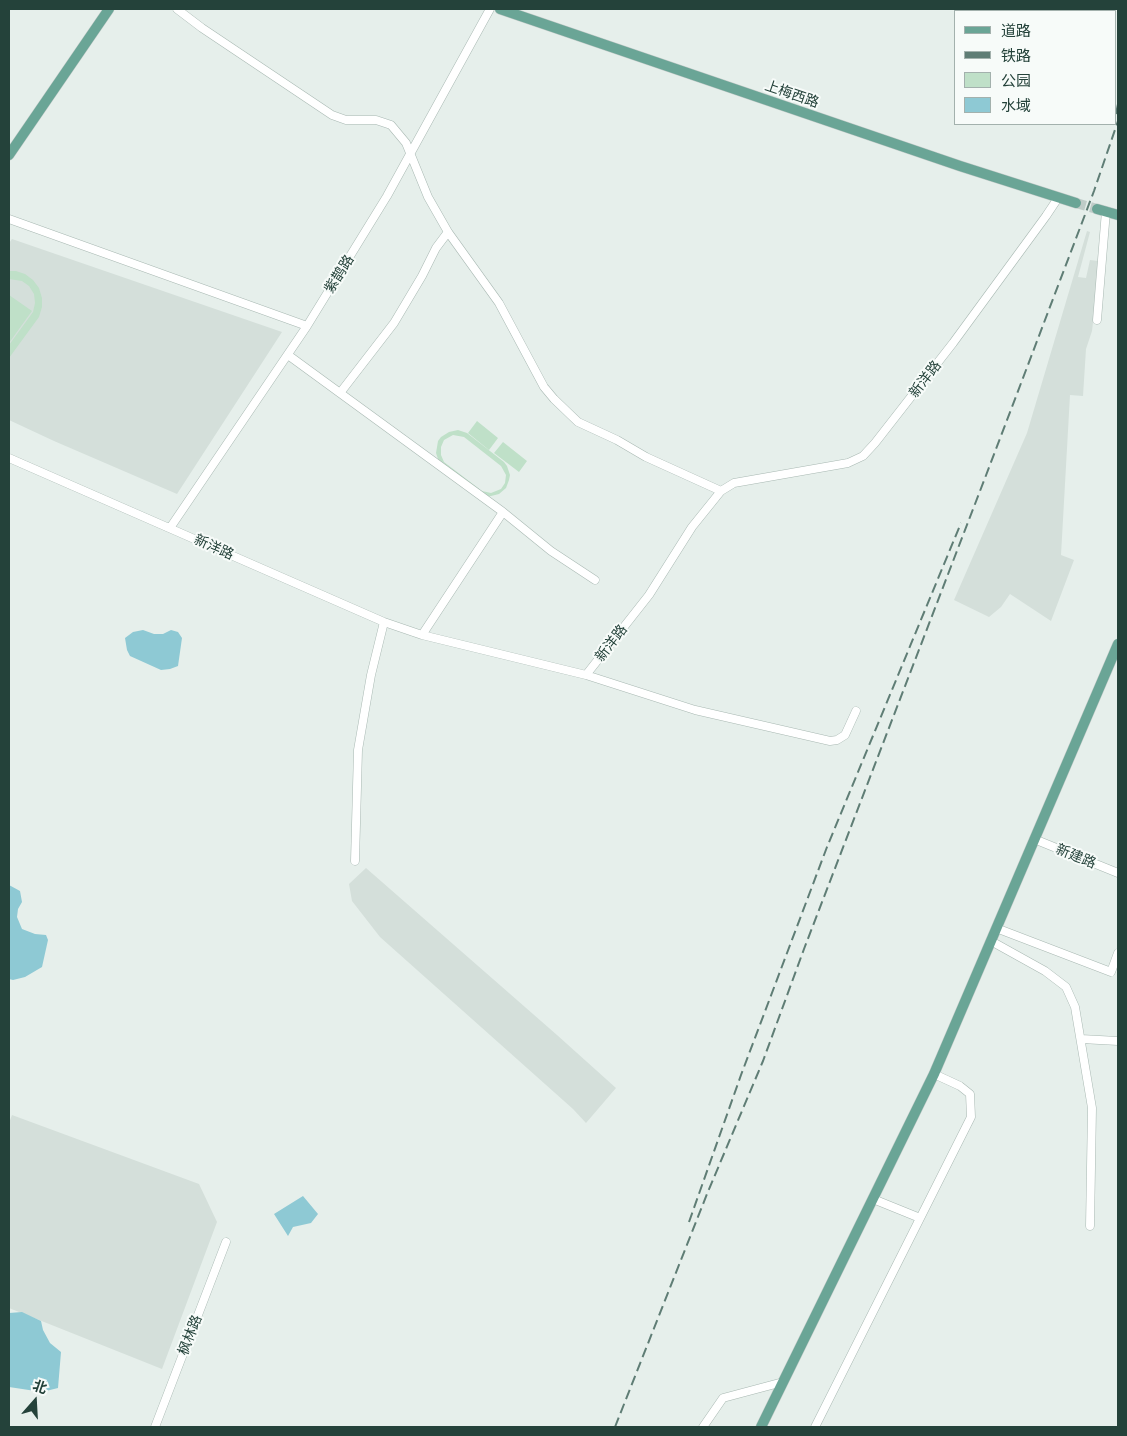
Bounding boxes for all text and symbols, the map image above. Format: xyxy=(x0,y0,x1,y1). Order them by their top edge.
legend xyxy=(954,10,1117,125)
text: 道路 xyxy=(1001,21,1031,39)
text: 铁路 xyxy=(1001,46,1031,64)
text: 公园 xyxy=(1001,71,1031,89)
street label: 上梅西路 xyxy=(763,77,821,111)
text: 水域 xyxy=(1001,96,1031,114)
street label: 紫鹊路 xyxy=(321,252,357,296)
street label: 新洋路 xyxy=(905,357,945,401)
street label: 新洋路 xyxy=(191,531,237,563)
street label: 新洋路 xyxy=(591,621,631,665)
street label: 新建路 xyxy=(1053,840,1099,872)
street label: 枫林路 xyxy=(175,1312,205,1358)
north arrow xyxy=(10,1376,60,1426)
text: 北 xyxy=(31,1376,49,1397)

